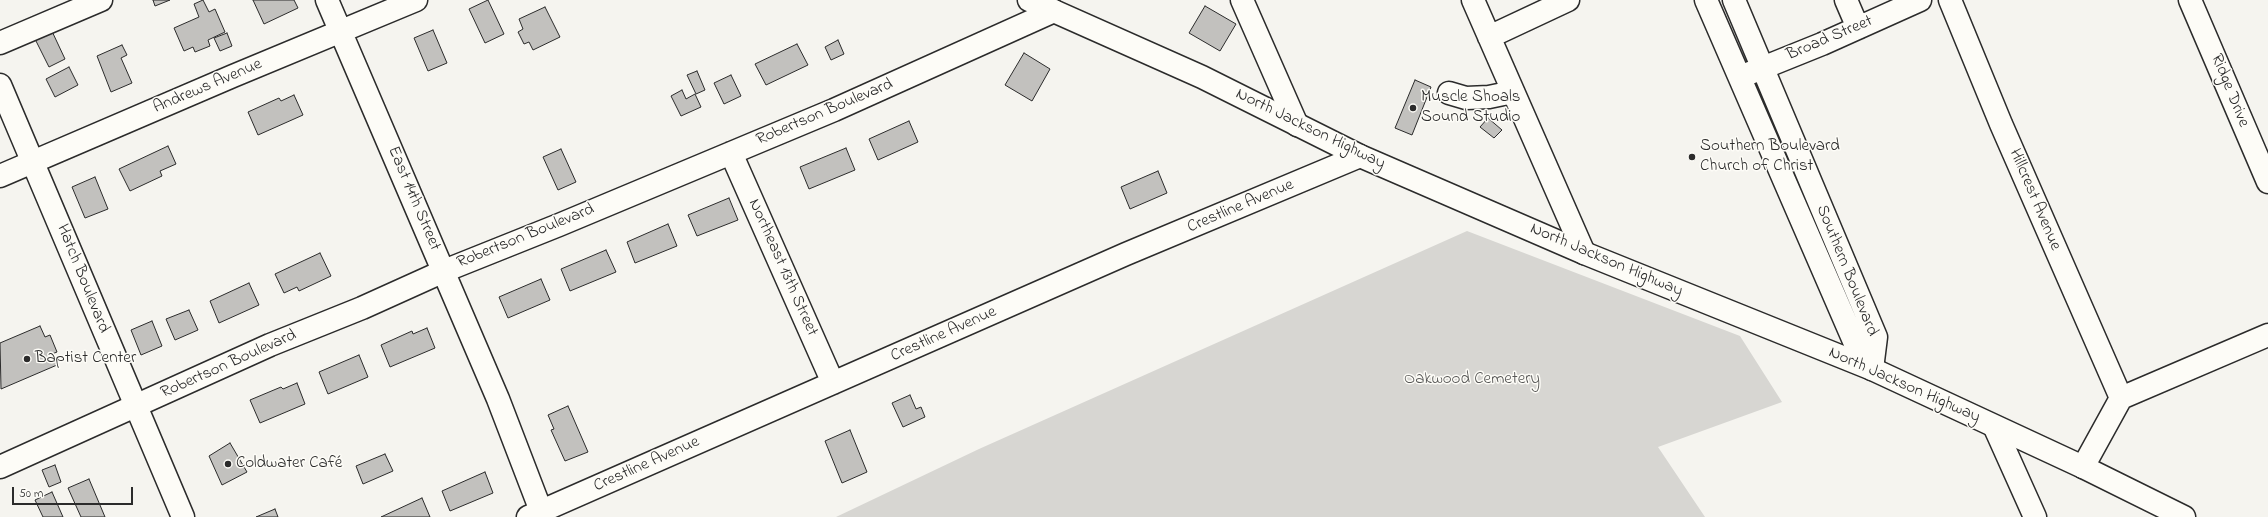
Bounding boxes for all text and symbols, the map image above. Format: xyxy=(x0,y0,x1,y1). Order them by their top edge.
street label: Broad Street xyxy=(1784,12,1876,66)
street label: Ridge Drive xyxy=(2205,51,2253,131)
street label: Andrews Avenue xyxy=(151,55,265,119)
street label: Robertson Boulevard xyxy=(754,75,896,151)
street label: North Jackson Highway xyxy=(1232,85,1388,175)
place label: Muscle Shoals Sound Studio xyxy=(1421,88,1520,128)
marker: Muscle Shoals Sound Studio xyxy=(1408,103,1418,113)
place label: Southern Boulevard Church of Christ xyxy=(1700,137,1840,177)
street label: East 14th Street xyxy=(382,144,444,254)
street label: Hillcrest Avenue xyxy=(2003,146,2065,254)
marker: Southern Boulevard Church of Christ xyxy=(1687,152,1697,162)
street label: Crestline Avenue xyxy=(1185,175,1297,239)
street label: Northeast 13th Street xyxy=(743,196,821,340)
street label: Robertson Boulevard xyxy=(454,200,598,274)
street label: Southern Boulevard xyxy=(1810,202,1882,340)
street label: North Jackson Highway xyxy=(1527,220,1685,302)
street label: Hatch Boulevard xyxy=(51,222,113,336)
street label: Crestline Avenue xyxy=(888,303,1000,367)
street label: Robertson Boulevard xyxy=(158,326,300,404)
street label: North Jackson Highway xyxy=(1825,343,1983,429)
place label: Baptist Center xyxy=(35,349,136,369)
marker: Baptist Center xyxy=(22,354,32,364)
park label: Oakwood Cemetery xyxy=(1404,370,1540,390)
street label: Crestline Avenue xyxy=(591,433,703,497)
place label: Coldwater Café xyxy=(236,454,342,474)
marker: Coldwater Café xyxy=(223,459,233,469)
scale bar xyxy=(14,479,135,505)
text: 50 m xyxy=(19,485,43,503)

